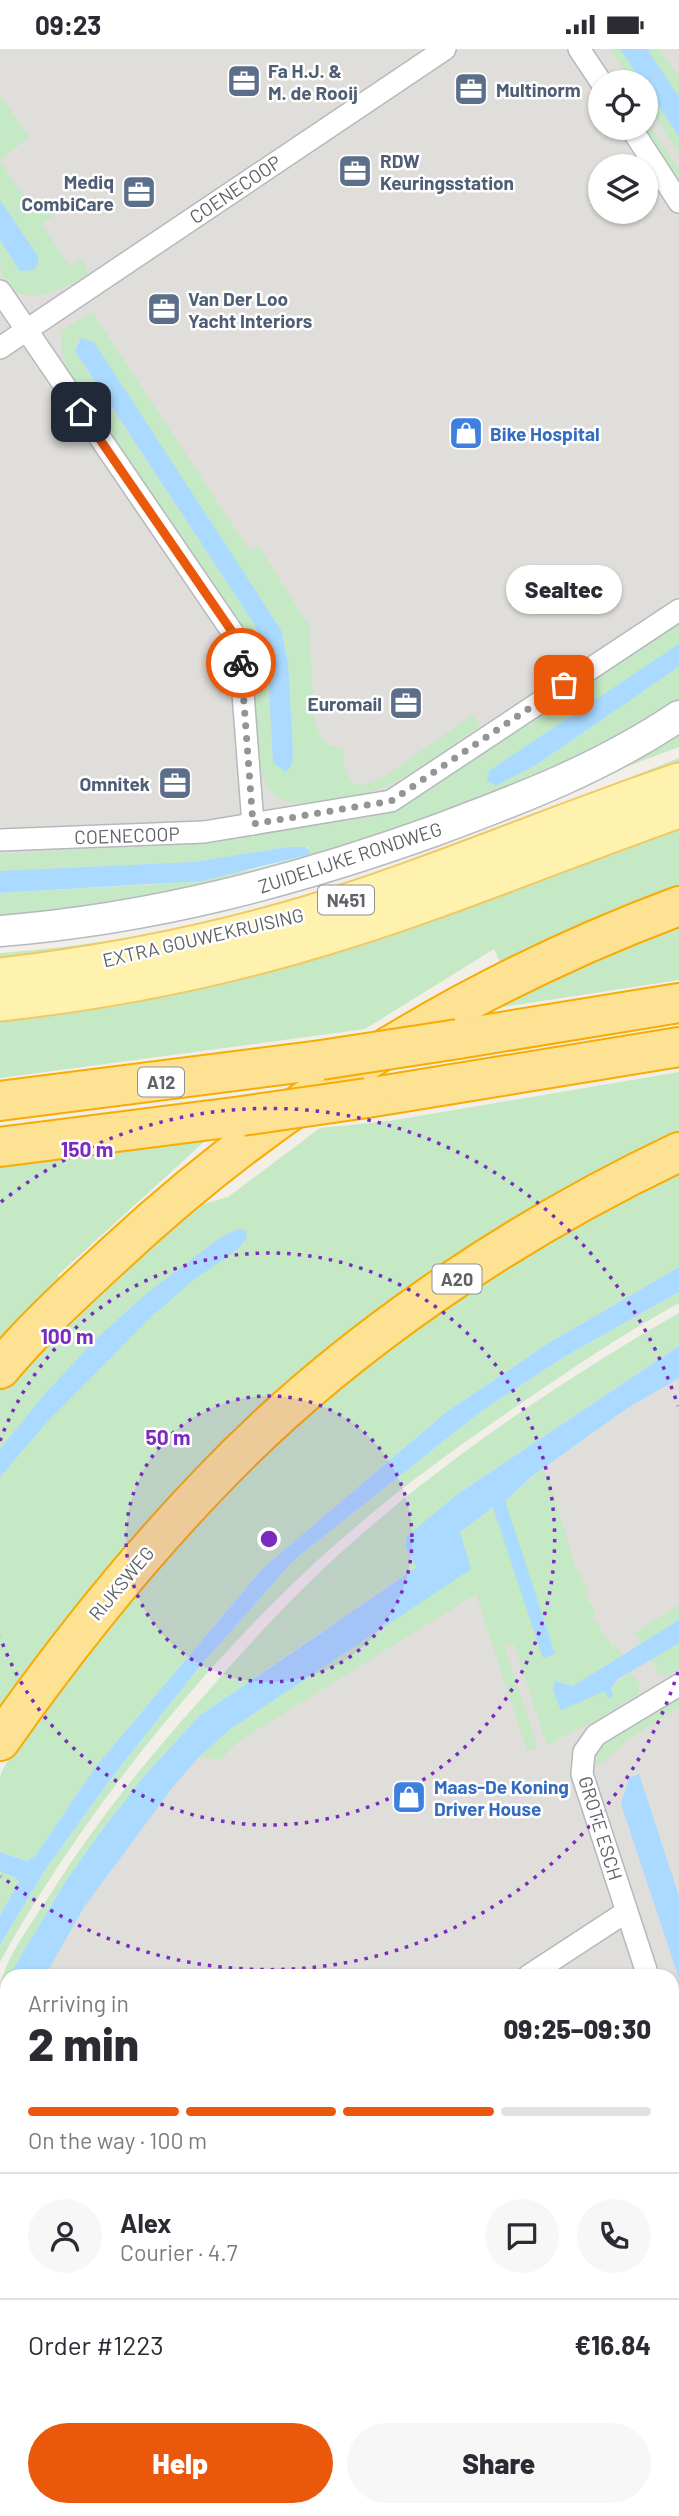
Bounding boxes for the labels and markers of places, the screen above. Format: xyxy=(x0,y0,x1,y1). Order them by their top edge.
place label: Fa H.J. & M. de Rooij xyxy=(268,59,358,104)
office icon: Fa H.J. & M. de Rooij xyxy=(225,62,263,100)
office icon: Multinorm xyxy=(452,70,490,108)
place label: Multinorm xyxy=(496,78,581,101)
place label: RDW Keuringsstation xyxy=(380,149,514,194)
office icon: RDW Keuringsstation xyxy=(336,152,374,190)
place label: Mediq CombiCare xyxy=(22,170,114,215)
office icon: Mediq CombiCare xyxy=(120,173,158,211)
place label: Van Der Loo Yacht Interiors xyxy=(188,287,312,332)
office icon: Van Der Loo Yacht Interiors xyxy=(145,290,183,328)
pin xyxy=(51,382,111,442)
shop icon: Bike Hospital xyxy=(447,414,485,452)
place label: Bike Hospital xyxy=(490,422,600,445)
callout: Sealtec xyxy=(506,566,622,615)
pin xyxy=(534,655,594,715)
office icon: Euromail xyxy=(387,684,425,722)
place label: Euromail xyxy=(308,692,382,715)
office icon: Omnitek xyxy=(156,764,194,802)
place label: Omnitek xyxy=(80,772,150,795)
centre of rings xyxy=(257,1527,281,1551)
place label: Maas-De Koning Driver House xyxy=(434,1775,569,1820)
shop icon: Maas-De Koning Driver House xyxy=(390,1778,428,1816)

